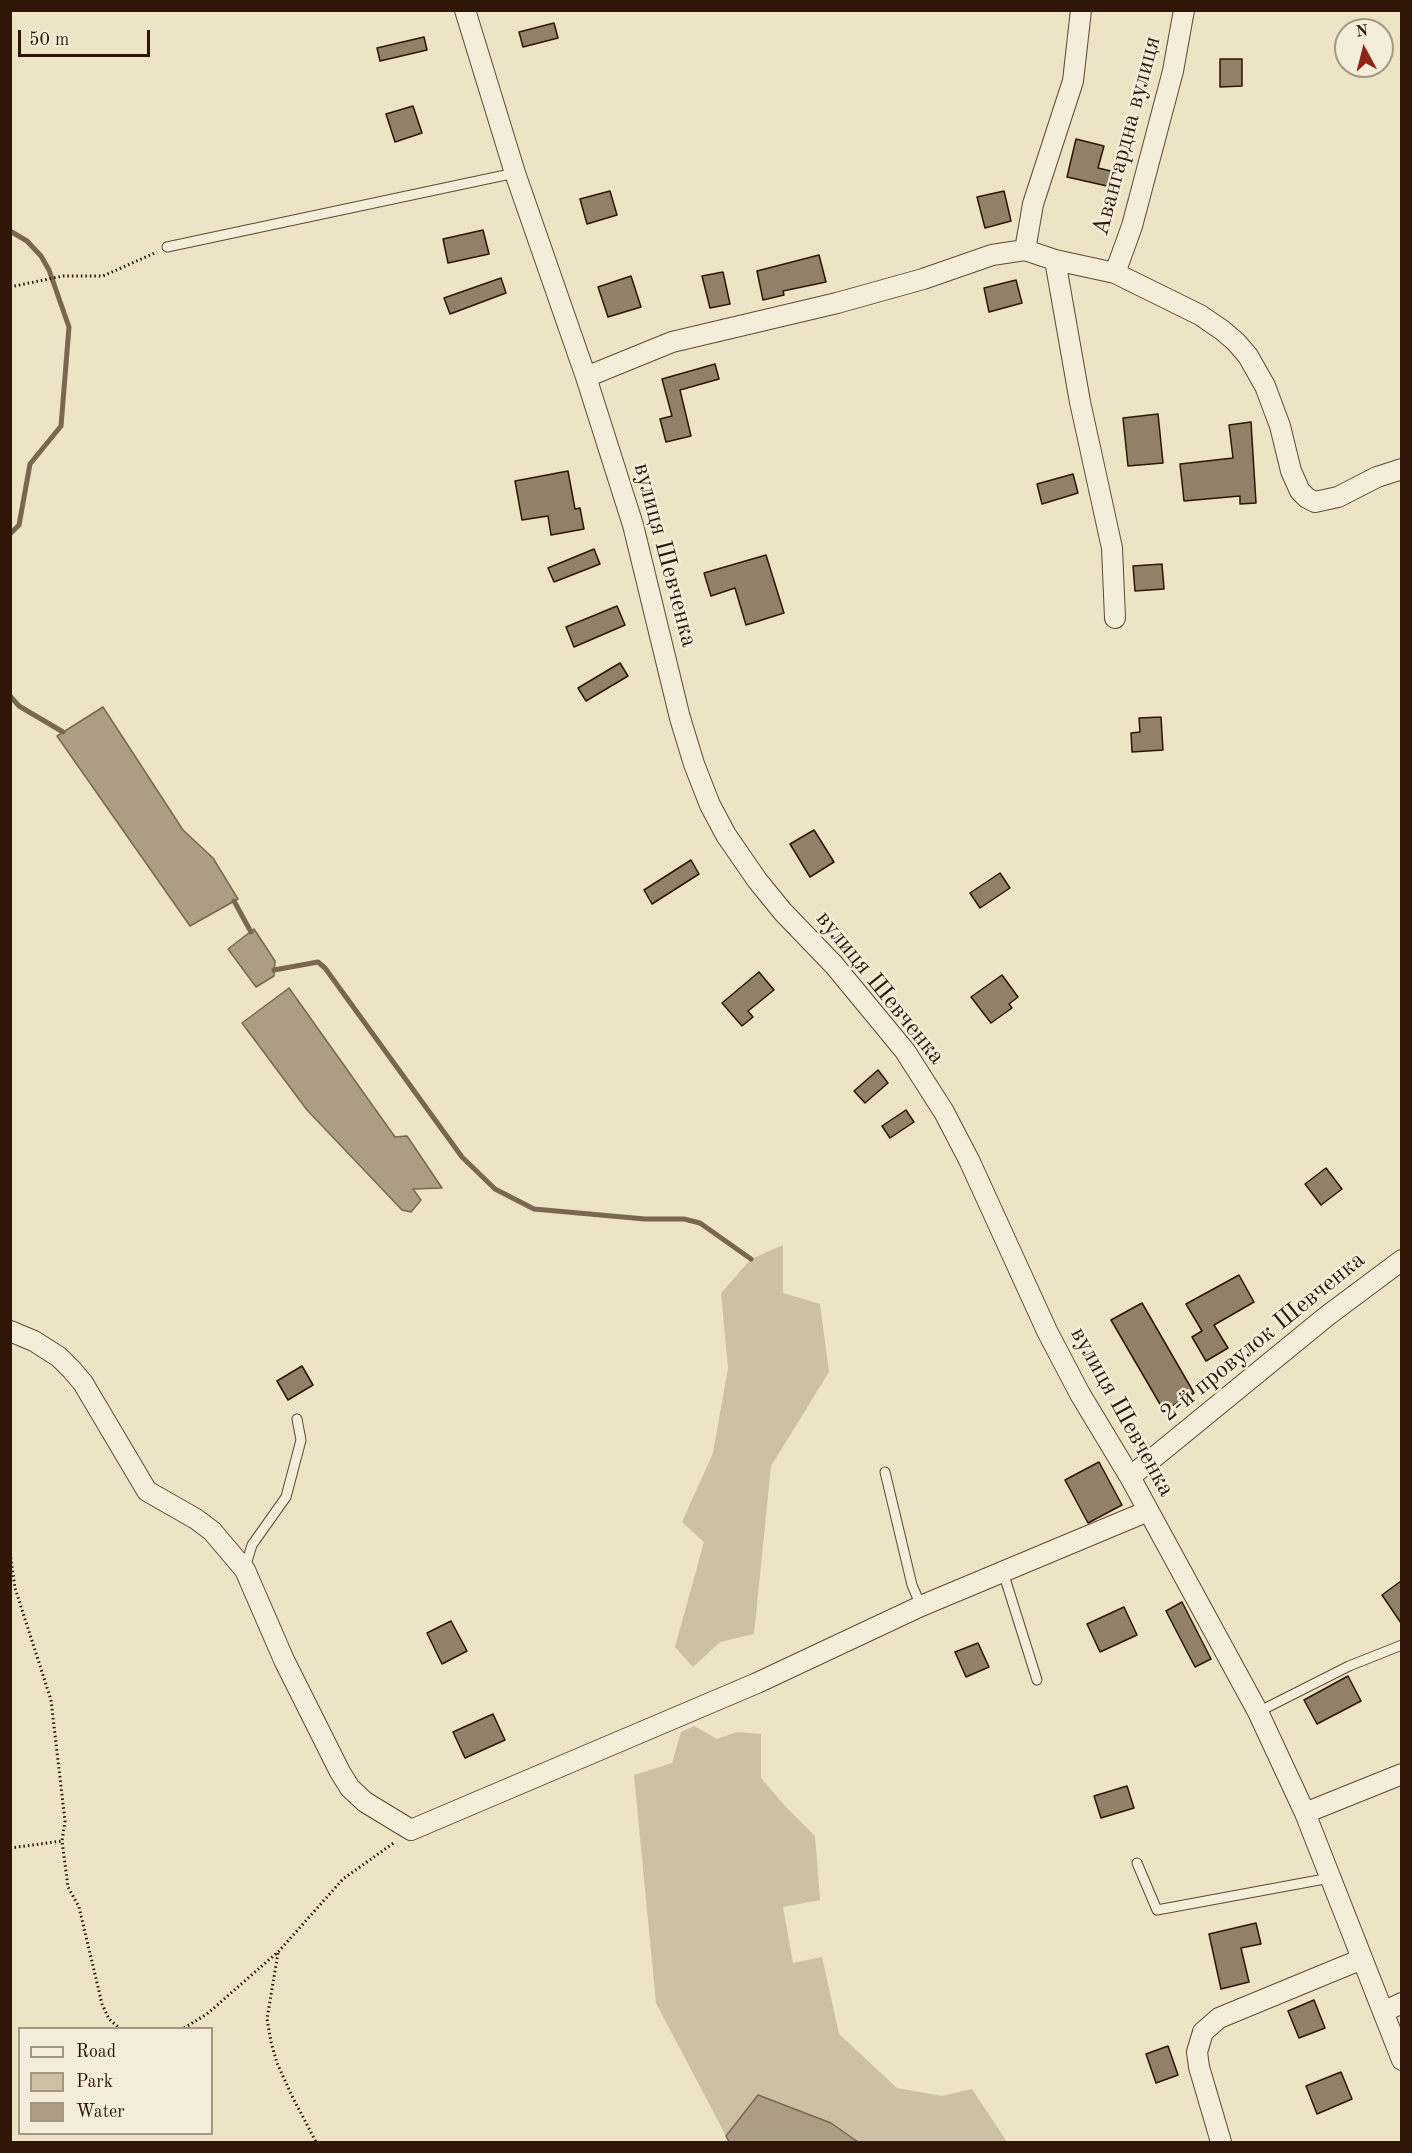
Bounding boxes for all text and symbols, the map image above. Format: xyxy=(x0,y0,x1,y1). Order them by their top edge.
scale bar xyxy=(21,18,153,56)
north arrow xyxy=(1334,18,1394,78)
text: N xyxy=(1355,23,1369,41)
text: 50 m xyxy=(29,31,69,49)
street label: Авангардна вулиця xyxy=(1087,33,1167,239)
street label: вулиця Шевченка xyxy=(627,460,703,650)
street label: вулиця Шевченка xyxy=(809,905,951,1071)
street label: 2-й провулок Шевченка xyxy=(1155,1246,1371,1428)
street label: вулиця Шевченка xyxy=(1064,1322,1180,1502)
legend xyxy=(18,2027,213,2135)
text: Road xyxy=(76,2043,116,2061)
text: Park xyxy=(76,2073,113,2091)
text: Water xyxy=(76,2103,125,2121)

